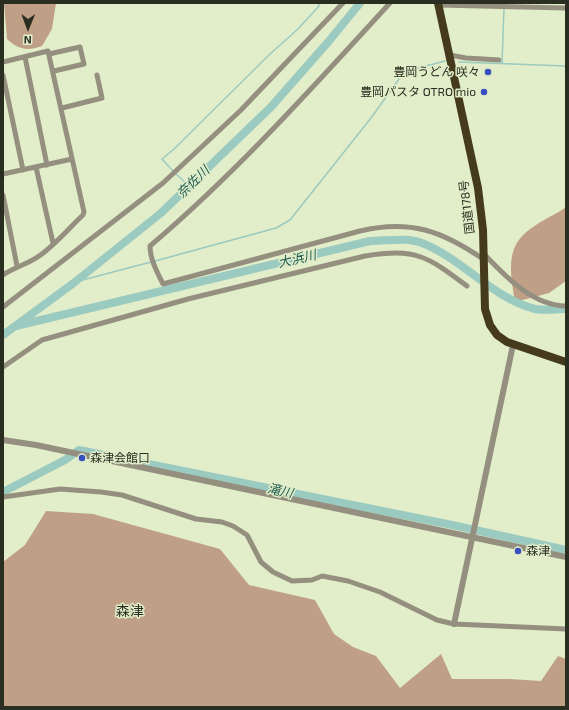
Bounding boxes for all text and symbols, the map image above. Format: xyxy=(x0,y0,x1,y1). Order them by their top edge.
north arrow xyxy=(8,8,48,48)
text: N xyxy=(24,34,32,47)
place label: 豊岡うどん 咲々 xyxy=(393,65,480,79)
marker: 豊岡うどん 咲々 xyxy=(483,67,493,77)
place label: 豊岡パスタ OTRO mio xyxy=(360,85,476,99)
marker: 豊岡パスタ OTRO mio xyxy=(479,87,489,97)
water label: 奈佐川 xyxy=(174,163,212,201)
street label: 国道178号 xyxy=(457,179,477,235)
water label: 大浜川 xyxy=(276,247,318,271)
place label: 森津会館口 xyxy=(90,451,150,465)
marker: 森津会館口 xyxy=(77,453,87,463)
water label: 滝川 xyxy=(266,481,294,501)
place label: 森津 xyxy=(526,544,550,558)
marker: 森津 xyxy=(513,546,523,556)
district label: 森津 xyxy=(116,603,144,619)

